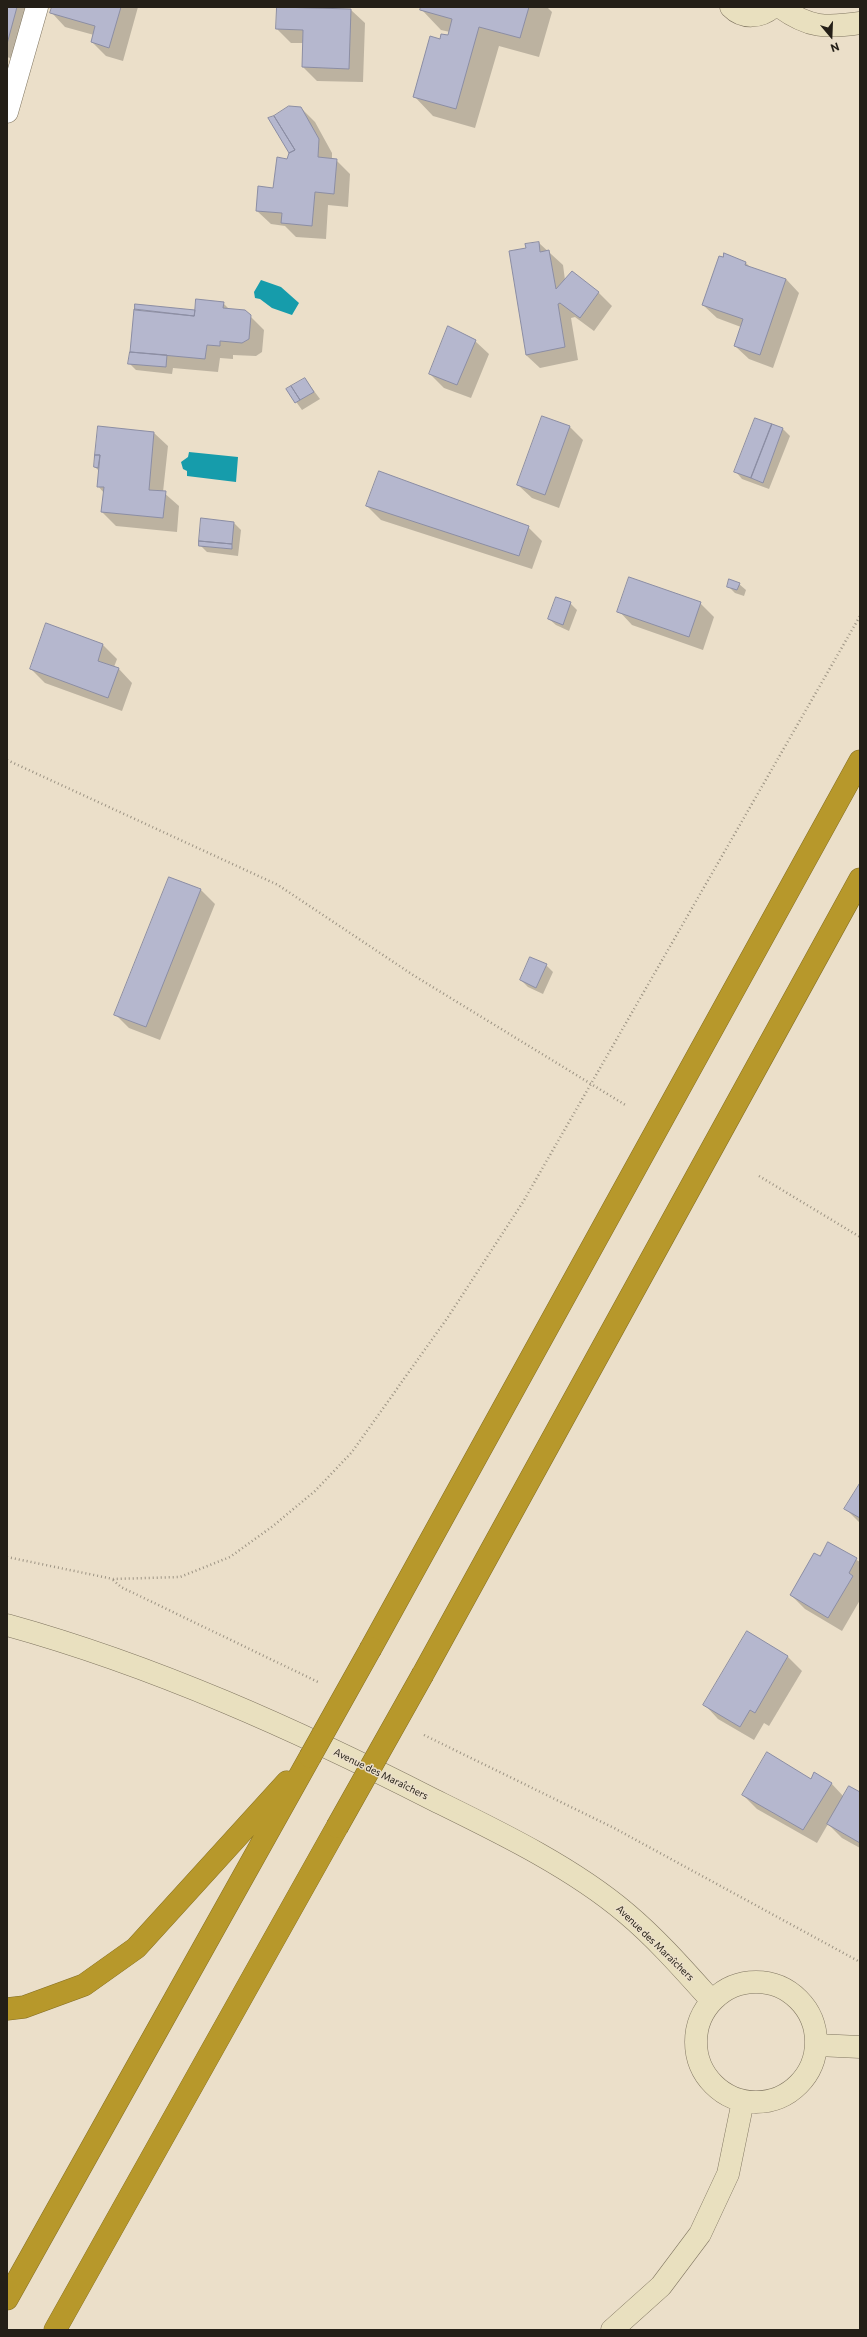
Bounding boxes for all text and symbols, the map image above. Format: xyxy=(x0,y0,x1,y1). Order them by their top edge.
north arrow xyxy=(811,16,851,56)
text: N xyxy=(829,40,841,55)
street label: Avenue des Maraîchers xyxy=(332,1746,430,1802)
street label: Avenue des Maraîchers xyxy=(614,1903,696,1983)

